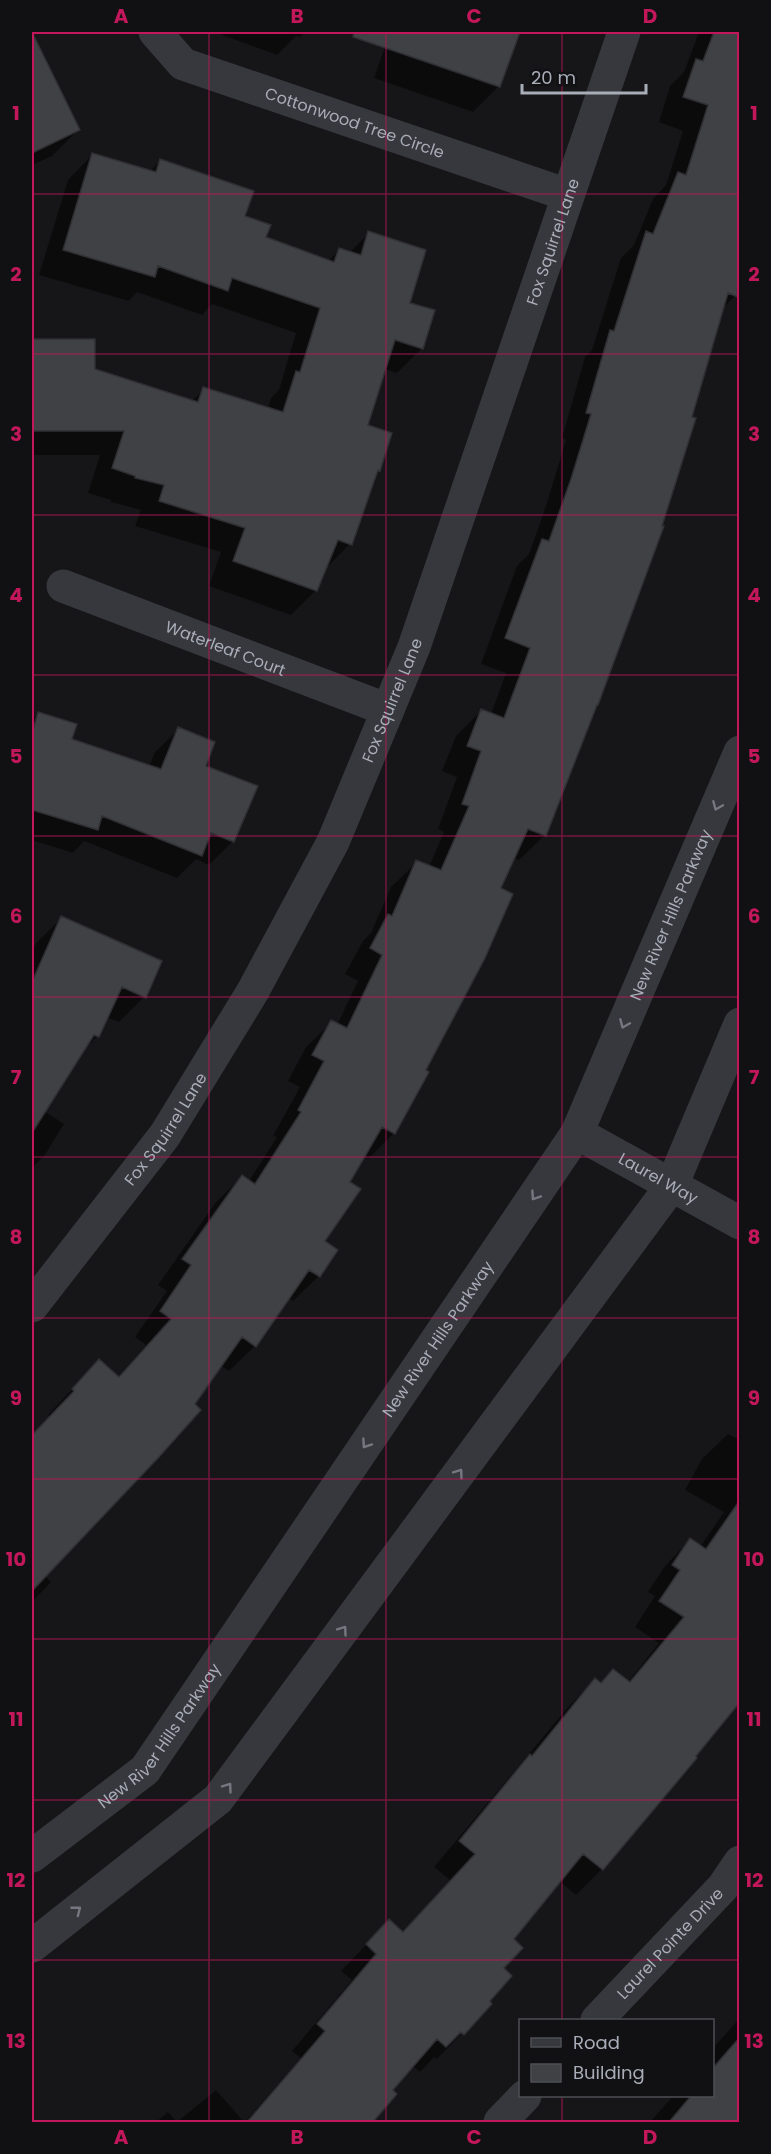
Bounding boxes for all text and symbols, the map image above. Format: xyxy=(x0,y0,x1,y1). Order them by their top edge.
text: A xyxy=(114,2,129,30)
text: B xyxy=(290,2,304,30)
text: C xyxy=(466,2,482,30)
text: D xyxy=(643,2,657,30)
scale bar xyxy=(522,57,646,95)
text: 20 m xyxy=(531,65,576,90)
street label: Cottonwood Tree Circle xyxy=(262,81,448,164)
text: 1 xyxy=(12,99,20,127)
text: 1 xyxy=(750,99,758,127)
street label: Fox Squirrel Lane xyxy=(520,175,585,308)
text: 2 xyxy=(10,260,22,288)
text: 2 xyxy=(748,260,760,288)
text: 3 xyxy=(10,420,22,448)
text: 3 xyxy=(748,420,760,448)
text: 4 xyxy=(9,581,23,609)
text: 4 xyxy=(747,581,761,609)
street label: Waterleaf Court xyxy=(162,615,289,681)
street label: Fox Squirrel Lane xyxy=(356,635,428,766)
text: 5 xyxy=(10,742,23,770)
text: 5 xyxy=(748,742,761,770)
one-way arrow xyxy=(712,799,724,810)
street label: New River Hills Parkway xyxy=(624,826,717,1004)
text: 6 xyxy=(10,902,22,930)
text: 6 xyxy=(748,902,760,930)
one-way arrow xyxy=(619,1017,631,1028)
text: 7 xyxy=(11,1063,22,1091)
text: 7 xyxy=(749,1063,760,1091)
street label: Fox Squirrel Lane xyxy=(118,1068,212,1190)
street label: Laurel Way xyxy=(615,1147,702,1209)
one-way arrow xyxy=(531,1189,542,1200)
text: 8 xyxy=(10,1223,22,1251)
text: 8 xyxy=(748,1223,760,1251)
street label: New River Hills Parkway xyxy=(376,1256,499,1421)
text: 9 xyxy=(10,1384,22,1412)
text: 9 xyxy=(748,1384,760,1412)
one-way arrow xyxy=(362,1438,373,1449)
one-way arrow xyxy=(452,1468,463,1479)
text: 10 xyxy=(6,1545,26,1573)
text: 10 xyxy=(744,1545,764,1573)
one-way arrow xyxy=(336,1625,347,1636)
street label: New River Hills Parkway xyxy=(93,1658,226,1814)
text: 11 xyxy=(8,1705,24,1733)
text: 11 xyxy=(746,1705,762,1733)
one-way arrow xyxy=(220,1782,231,1793)
text: 12 xyxy=(7,1866,25,1894)
text: 12 xyxy=(745,1866,763,1894)
street label: Laurel Pointe Drive xyxy=(611,1882,728,2004)
one-way arrow xyxy=(71,1907,82,1918)
legend xyxy=(519,2019,714,2097)
text: 13 xyxy=(6,2027,26,2055)
text: 13 xyxy=(744,2027,764,2055)
text: Road xyxy=(573,2030,620,2055)
text: Building xyxy=(573,2060,645,2085)
text: A xyxy=(114,2123,129,2151)
text: B xyxy=(290,2123,304,2151)
text: C xyxy=(466,2123,482,2151)
text: D xyxy=(643,2123,657,2151)

